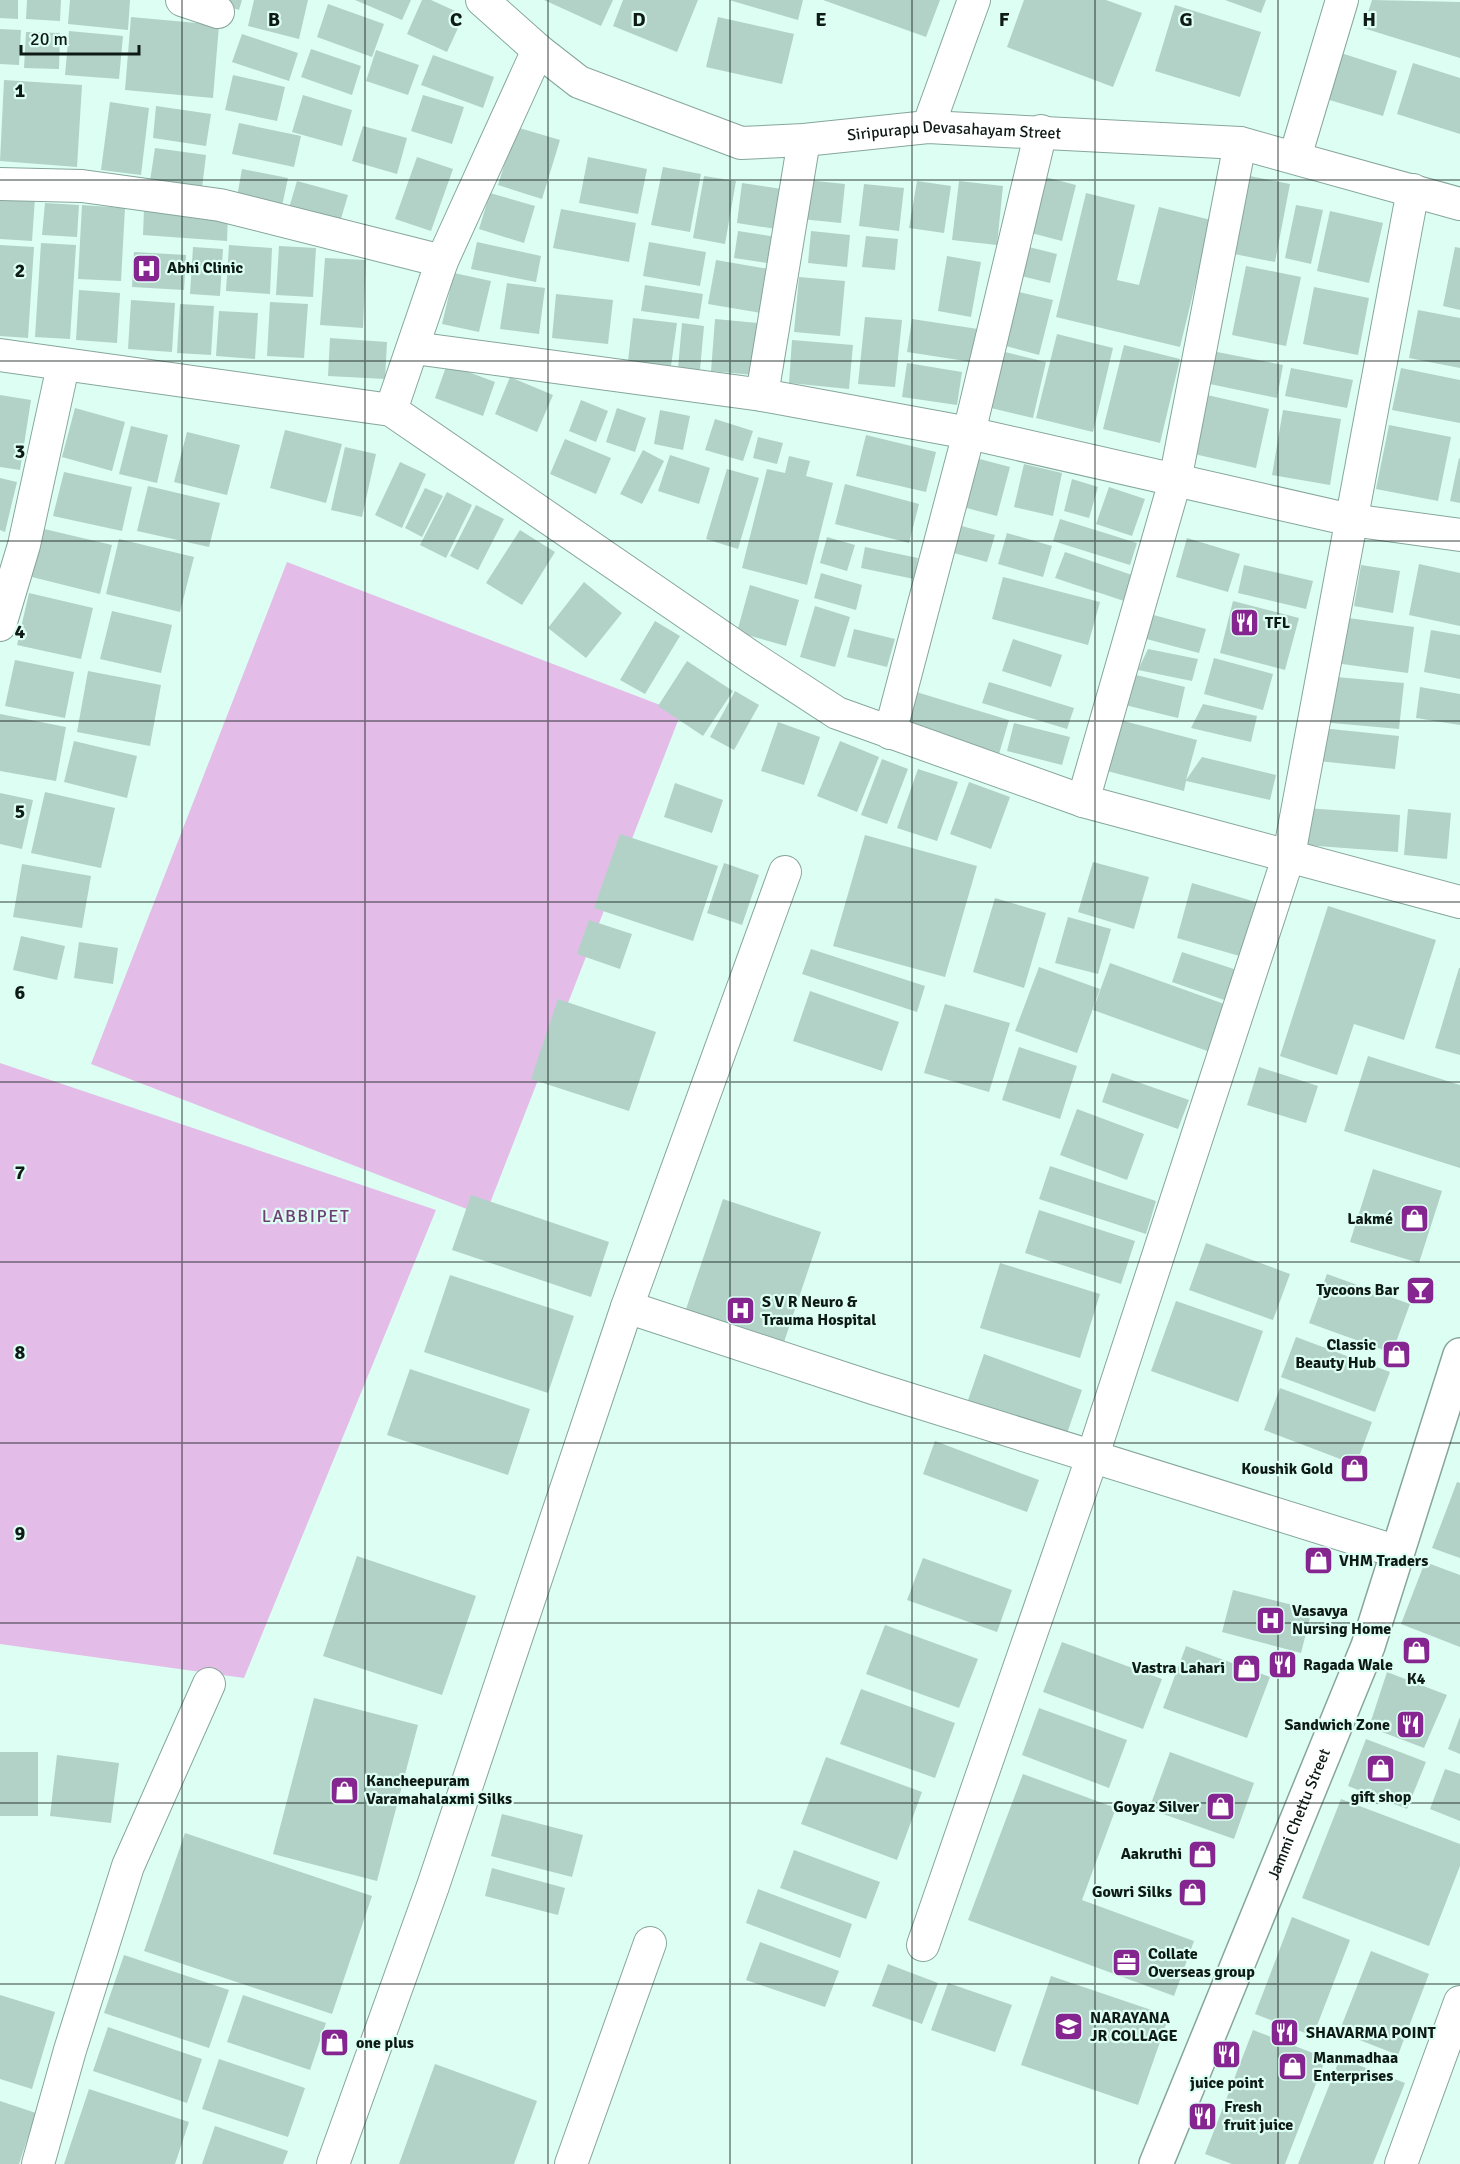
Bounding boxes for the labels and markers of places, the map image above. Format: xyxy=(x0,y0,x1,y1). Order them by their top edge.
hospital icon: Abhi Clinic xyxy=(130,252,162,284)
place label: Abhi Clinic xyxy=(167,258,244,278)
restaurant icon: TFL xyxy=(1228,607,1260,639)
place label: TFL xyxy=(1265,613,1291,633)
shop icon: Lakmé xyxy=(1398,1203,1430,1235)
place label: Lakmé xyxy=(1347,1209,1393,1229)
bar icon: Tycoons Bar xyxy=(1404,1274,1436,1306)
place label: Tycoons Bar xyxy=(1316,1280,1400,1300)
place label: S V R Neuro & Trauma Hospital xyxy=(762,1292,876,1330)
hospital icon: S V R Neuro & Trauma Hospital xyxy=(725,1295,757,1327)
place label: Classic Beauty Hub xyxy=(1295,1335,1376,1373)
shop icon: Classic Beauty Hub xyxy=(1381,1338,1413,1370)
shop icon: Koushik Gold xyxy=(1338,1453,1370,1485)
place label: Koushik Gold xyxy=(1241,1459,1333,1479)
shop icon: VHM Traders xyxy=(1302,1545,1334,1577)
place label: VHM Traders xyxy=(1339,1551,1428,1571)
place label: Vasavya Nursing Home xyxy=(1292,1601,1391,1639)
hospital icon: Vasavya Nursing Home xyxy=(1255,1604,1287,1636)
shop icon: K4 xyxy=(1400,1635,1432,1667)
restaurant icon: Ragada Wale xyxy=(1266,1649,1298,1681)
shop icon: Vastra Lahari xyxy=(1230,1652,1262,1684)
place label: Ragada Wale xyxy=(1303,1655,1393,1675)
place label: Vastra Lahari xyxy=(1132,1658,1225,1678)
place label: K4 xyxy=(1407,1669,1426,1689)
restaurant icon: Sandwich Zone xyxy=(1395,1709,1427,1741)
place label: Sandwich Zone xyxy=(1284,1715,1390,1735)
shop icon: gift shop xyxy=(1365,1753,1397,1785)
place label: Kancheepuram Varamahalaxmi Silks xyxy=(366,1771,512,1809)
shop icon: Kancheepuram Varamahalaxmi Silks xyxy=(329,1774,361,1806)
place label: gift shop xyxy=(1351,1787,1412,1807)
shop icon: Goyaz Silver xyxy=(1204,1791,1236,1823)
place label: Goyaz Silver xyxy=(1113,1797,1200,1817)
shop icon: Aakruthi xyxy=(1187,1838,1219,1870)
place label: Aakruthi xyxy=(1121,1844,1182,1864)
shop icon: Gowri Silks xyxy=(1177,1876,1209,1908)
place label: Gowri Silks xyxy=(1092,1882,1172,1902)
place label: Collate Overseas group xyxy=(1148,1944,1255,1982)
office icon: Collate Overseas group xyxy=(1111,1947,1143,1979)
place label: NARAYANA JR COLLAGE xyxy=(1090,2008,1178,2046)
school or university icon: NARAYANA JR COLLAGE xyxy=(1053,2011,1085,2043)
restaurant icon: SHAVARMA POINT xyxy=(1269,2017,1301,2049)
place label: SHAVARMA POINT xyxy=(1306,2023,1437,2043)
shop icon: one plus xyxy=(319,2027,351,2059)
place label: one plus xyxy=(356,2033,414,2053)
restaurant icon: juice point xyxy=(1211,2039,1243,2071)
place label: Manmadhaa Enterprises xyxy=(1313,2048,1398,2086)
shop icon: Manmadhaa Enterprises xyxy=(1276,2051,1308,2083)
place label: juice point xyxy=(1190,2073,1264,2093)
place label: Fresh fruit juice xyxy=(1223,2097,1293,2135)
restaurant icon: Fresh fruit juice xyxy=(1187,2100,1219,2132)

